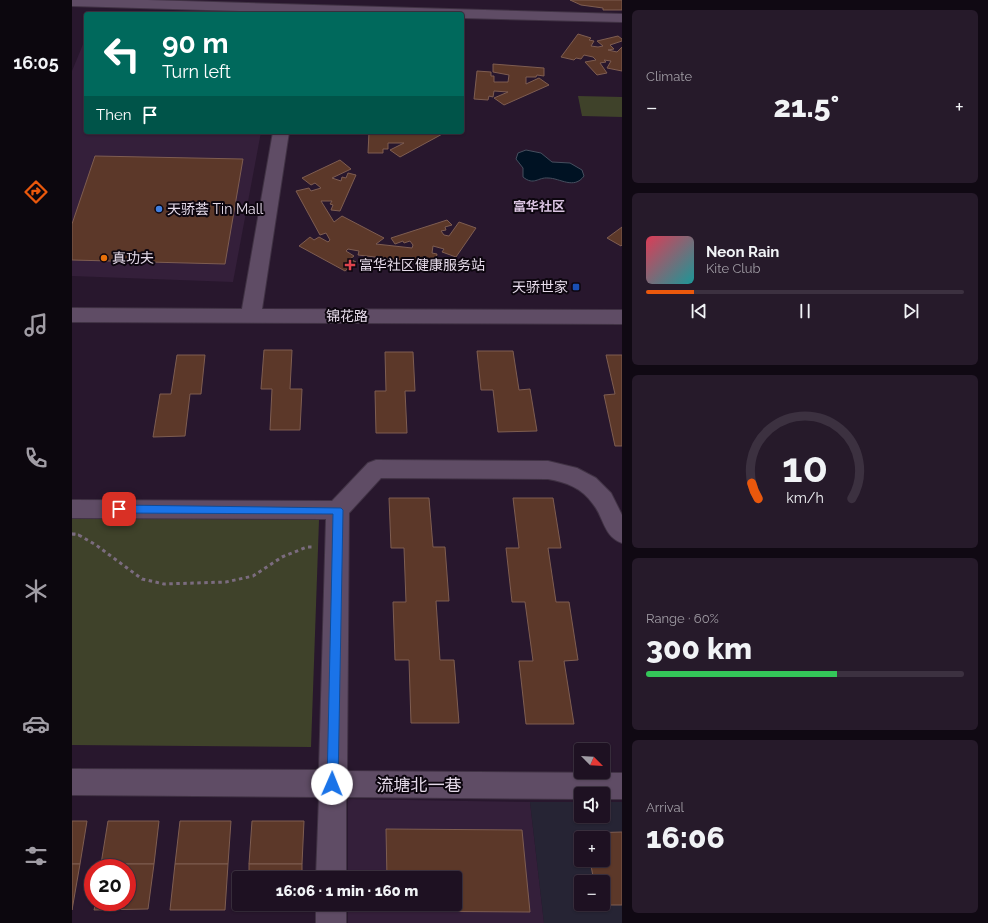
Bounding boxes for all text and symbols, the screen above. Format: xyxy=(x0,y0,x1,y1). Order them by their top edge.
text: 90 m xyxy=(162,27,228,60)
icon: left xyxy=(96,28,148,80)
text: 16:05 xyxy=(13,52,59,73)
text: Turn left xyxy=(162,61,231,82)
text: Climate xyxy=(646,69,692,84)
text: 21.5° xyxy=(774,89,839,124)
text: − xyxy=(646,94,658,120)
text: + xyxy=(955,94,964,120)
icon: arrive xyxy=(139,104,161,126)
text: Then xyxy=(96,106,131,124)
icon: directions xyxy=(22,178,50,206)
district label: 富华社区 xyxy=(513,199,565,214)
place label: 天骄荟 Tin Mall xyxy=(167,201,264,217)
marker: 天骄荟 Tin Mall xyxy=(154,204,164,214)
text: Neon Rain xyxy=(706,243,779,261)
place label: 真功夫 xyxy=(112,250,154,266)
marker: 真功夫 xyxy=(99,253,109,263)
place label: 富华社区健康服务站 xyxy=(359,257,485,273)
marker: 富华社区健康服务站 xyxy=(344,259,356,271)
text: Kite Club xyxy=(706,261,761,276)
place label: 天骄世家 xyxy=(512,279,568,295)
marker: 天骄世家 xyxy=(571,282,581,292)
icon: previous xyxy=(688,300,710,322)
icon: pause xyxy=(794,300,816,322)
icon: next xyxy=(900,300,922,322)
street label: 锦花路 xyxy=(326,308,368,324)
icon: music xyxy=(22,311,50,339)
text: 10 xyxy=(782,443,828,492)
icon: phone xyxy=(22,444,50,472)
text: km/h xyxy=(786,490,824,506)
pin xyxy=(102,492,136,526)
icon: arrive xyxy=(108,498,130,520)
icon: climate xyxy=(22,577,50,605)
text: Range · 60% xyxy=(646,611,719,626)
text: 300 km xyxy=(646,631,752,666)
icon: car xyxy=(22,710,50,738)
north arrow xyxy=(574,743,610,779)
map controls xyxy=(574,743,610,911)
position arrow xyxy=(311,763,353,805)
street label: 流塘北一巷 xyxy=(377,775,462,795)
button: sound xyxy=(574,787,610,823)
text: Arrival xyxy=(646,800,684,815)
text: 16:06 xyxy=(646,820,725,855)
button: + xyxy=(574,831,610,867)
icon: filters xyxy=(22,842,50,870)
speed limit sign: 20 xyxy=(84,859,136,911)
button: − xyxy=(574,875,610,911)
text: 16:06 · 1 min · 160 m xyxy=(276,882,418,900)

